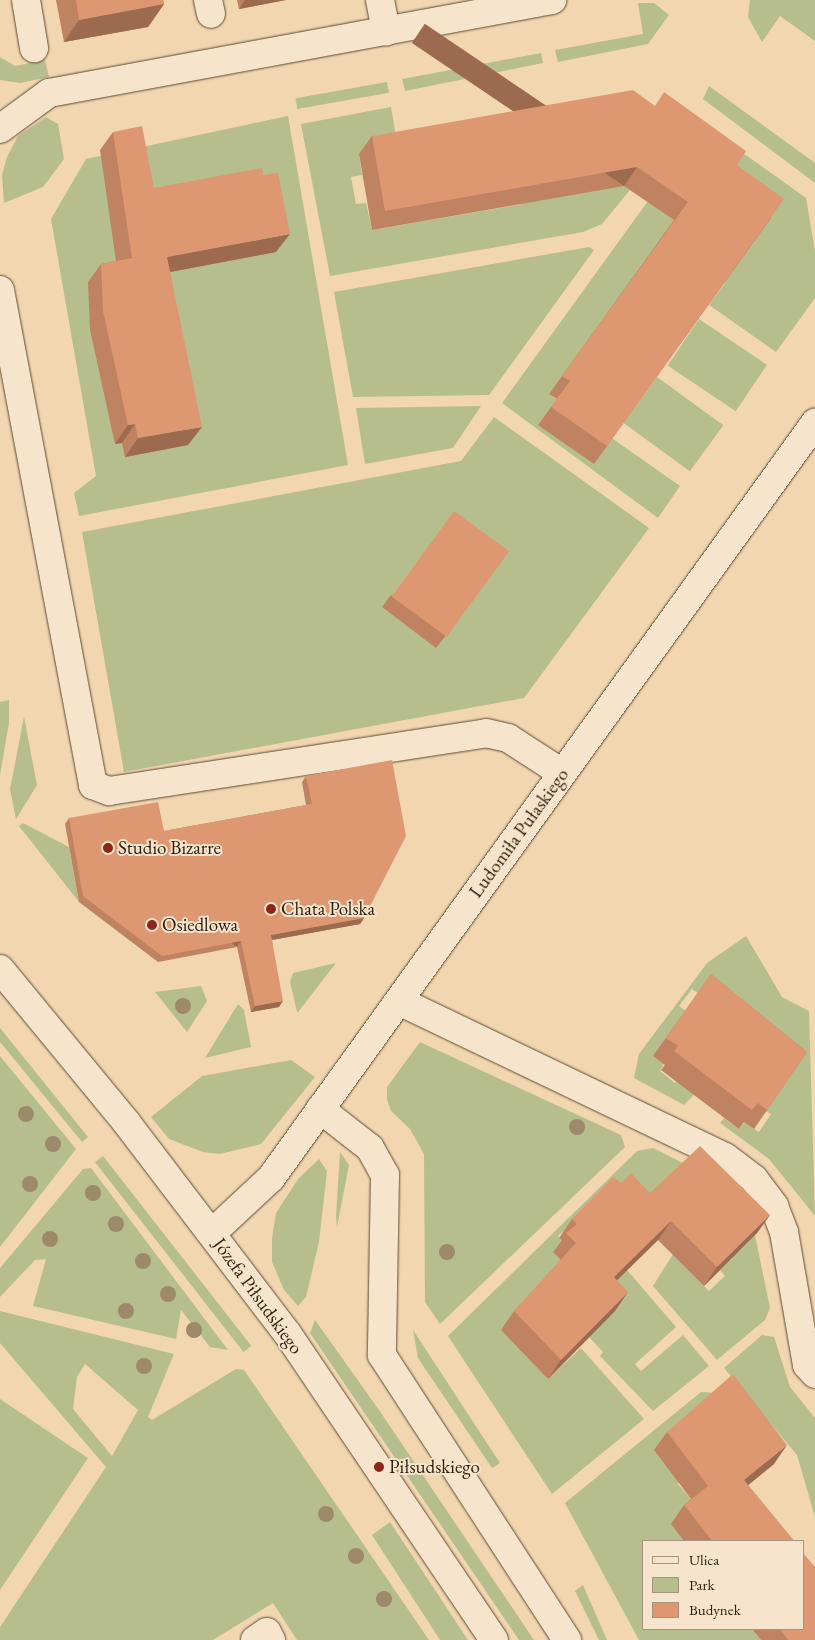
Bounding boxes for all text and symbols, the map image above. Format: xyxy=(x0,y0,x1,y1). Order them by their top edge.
street label: Ludomiła Pułaskiego xyxy=(464,764,574,902)
place label: Studio Bizarre xyxy=(118,837,221,859)
marker: Studio Bizarre xyxy=(102,842,114,854)
place label: Chata Polska xyxy=(281,898,375,920)
marker: Chata Polska xyxy=(265,903,277,915)
place label: Osiedlowa xyxy=(162,914,238,936)
marker: Osiedlowa xyxy=(146,919,158,931)
street label: Józefa Piłsudskiego xyxy=(208,1233,308,1359)
place label: Piłsudskiego xyxy=(389,1456,480,1478)
marker: Piłsudskiego xyxy=(373,1461,385,1473)
legend xyxy=(642,1540,805,1630)
text: Ulica xyxy=(689,1550,719,1569)
text: Park xyxy=(689,1575,715,1594)
text: Budynek xyxy=(689,1600,741,1619)

